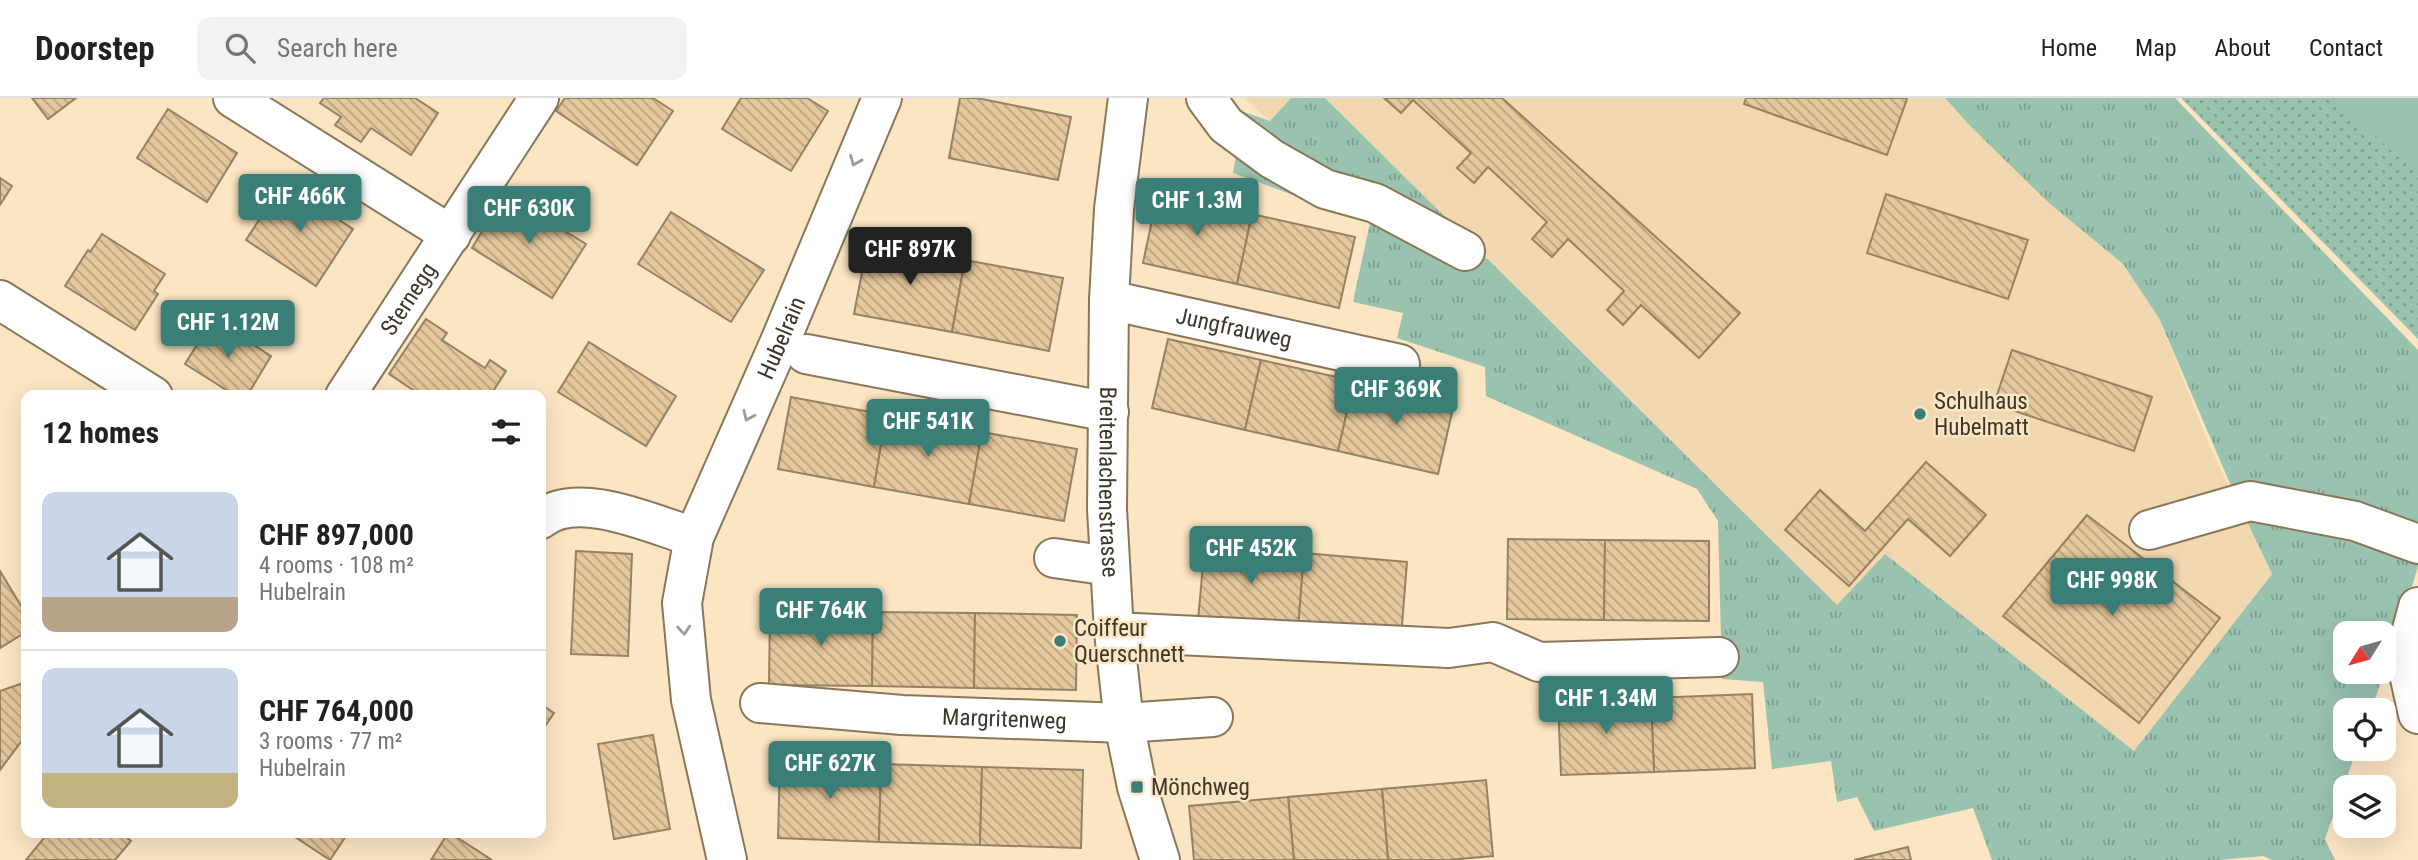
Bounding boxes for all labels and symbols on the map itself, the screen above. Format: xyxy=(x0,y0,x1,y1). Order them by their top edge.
one-way arrow xyxy=(849,154,863,166)
pin: CHF 466K xyxy=(228,174,372,234)
pin: CHF 1.3M xyxy=(1125,178,1269,238)
pin: CHF 630K xyxy=(457,186,601,246)
pin: CHF 897K xyxy=(838,228,982,287)
street label: Sternegg xyxy=(375,257,442,340)
street label: Hubelrain xyxy=(752,293,811,383)
pin: CHF 1.12M xyxy=(148,300,308,360)
street label: Jungfrauweg xyxy=(1174,302,1294,353)
pin: CHF 369K xyxy=(1324,368,1468,427)
street label: Breitenlachenstrasse xyxy=(1093,386,1124,578)
place label: Schulhaus Hubelmatt xyxy=(1934,388,2029,441)
pin: CHF 541K xyxy=(856,400,1000,459)
marker: Schulhaus Hubelmatt xyxy=(1912,406,1928,422)
one-way arrow xyxy=(742,408,756,421)
pin: CHF 452K xyxy=(1179,526,1323,586)
pin: CHF 998K xyxy=(2040,559,2184,618)
pin: CHF 764K xyxy=(749,588,893,648)
place label: Coiffeur Querschnett xyxy=(1074,615,1185,668)
north arrow xyxy=(2333,621,2396,684)
one-way arrow xyxy=(676,625,691,636)
marker: Coiffeur Querschnett xyxy=(1052,633,1068,649)
pin: CHF 1.34M xyxy=(1526,676,1686,736)
street label: Margritenweg xyxy=(942,703,1067,734)
pin: CHF 627K xyxy=(758,742,902,801)
place label: Mönchweg xyxy=(1151,774,1250,801)
marker: Mönchweg xyxy=(1129,779,1145,795)

